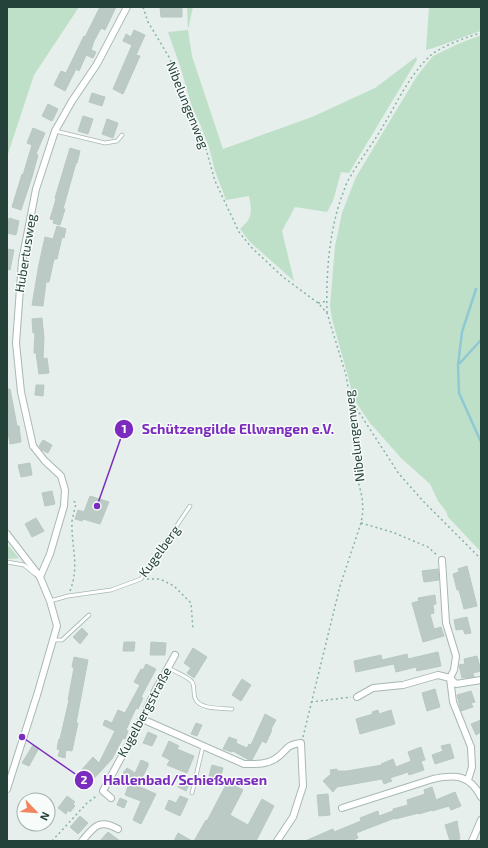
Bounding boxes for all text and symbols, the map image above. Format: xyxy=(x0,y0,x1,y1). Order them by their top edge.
street label: Nibelungenweg xyxy=(163,59,213,151)
street label: Hubertusweg xyxy=(11,212,39,294)
street label: Nibelungenweg xyxy=(340,389,368,483)
callout: Schützengilde Ellwangen e.V. xyxy=(114,416,343,442)
text: Schützengilde Ellwangen e.V. xyxy=(142,420,334,437)
text: 1 xyxy=(121,421,127,435)
street label: Kugelberg xyxy=(135,522,183,580)
street label: Kugelbergstraße xyxy=(114,664,174,760)
callout: Hallenbad/Schießwasen xyxy=(74,767,275,793)
text: Hallenbad/Schießwasen xyxy=(103,771,267,788)
text: 2 xyxy=(81,772,88,786)
north arrow xyxy=(16,792,56,832)
text: N xyxy=(38,810,53,823)

